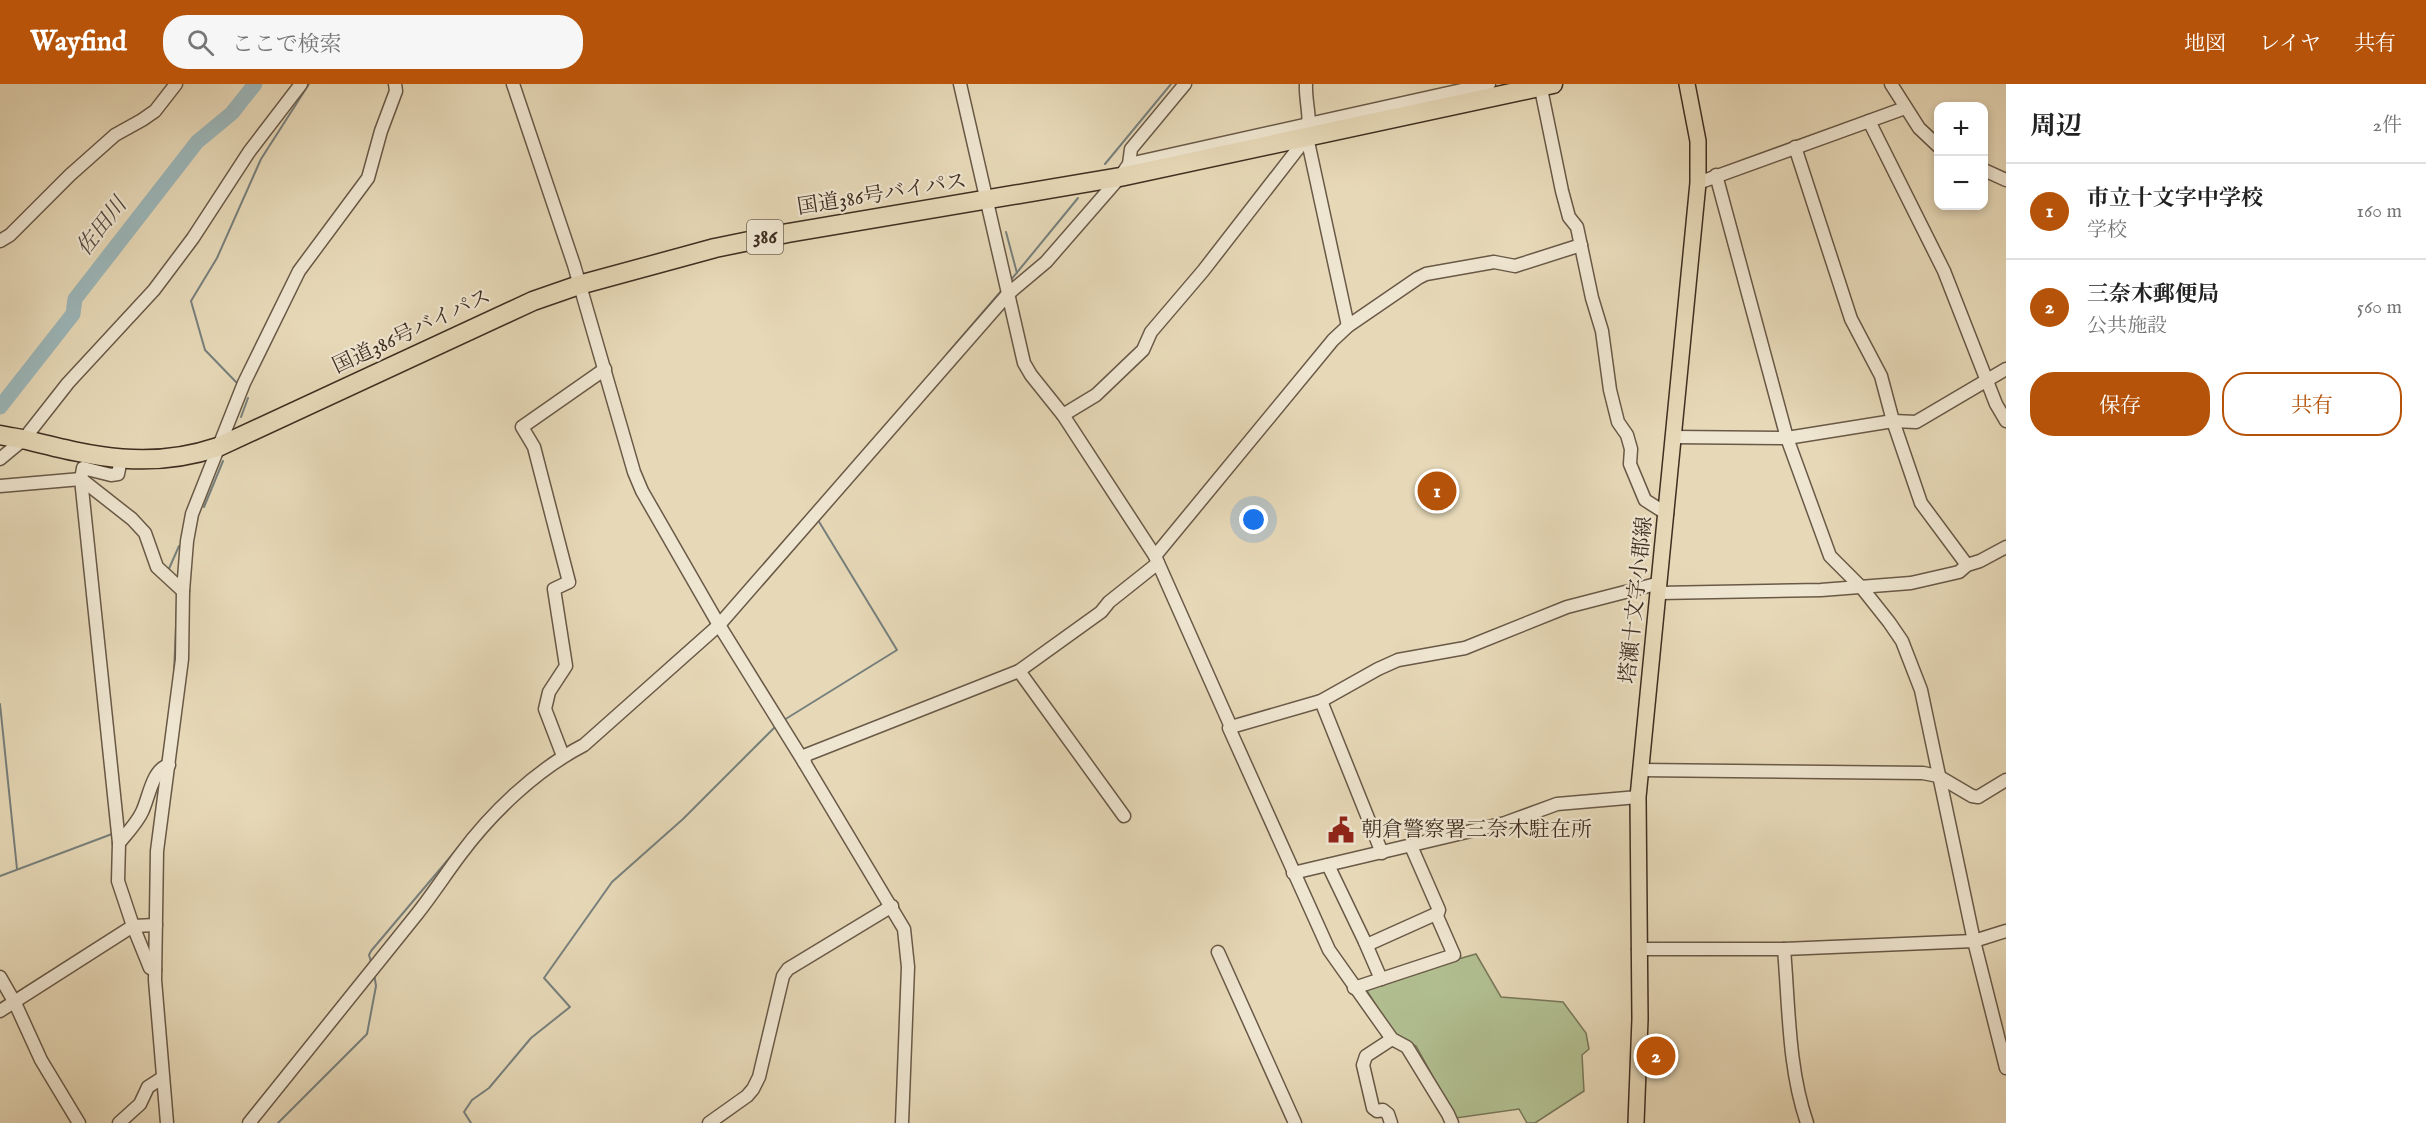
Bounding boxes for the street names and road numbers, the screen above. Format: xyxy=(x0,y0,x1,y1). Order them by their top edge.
street label: 国道386号バイパス xyxy=(795,168,969,222)
road number: 386 xyxy=(747,220,783,254)
street label: 国道386号バイパス xyxy=(329,284,495,380)
street label: 塔瀬十文字小郡線 xyxy=(1615,515,1659,685)

